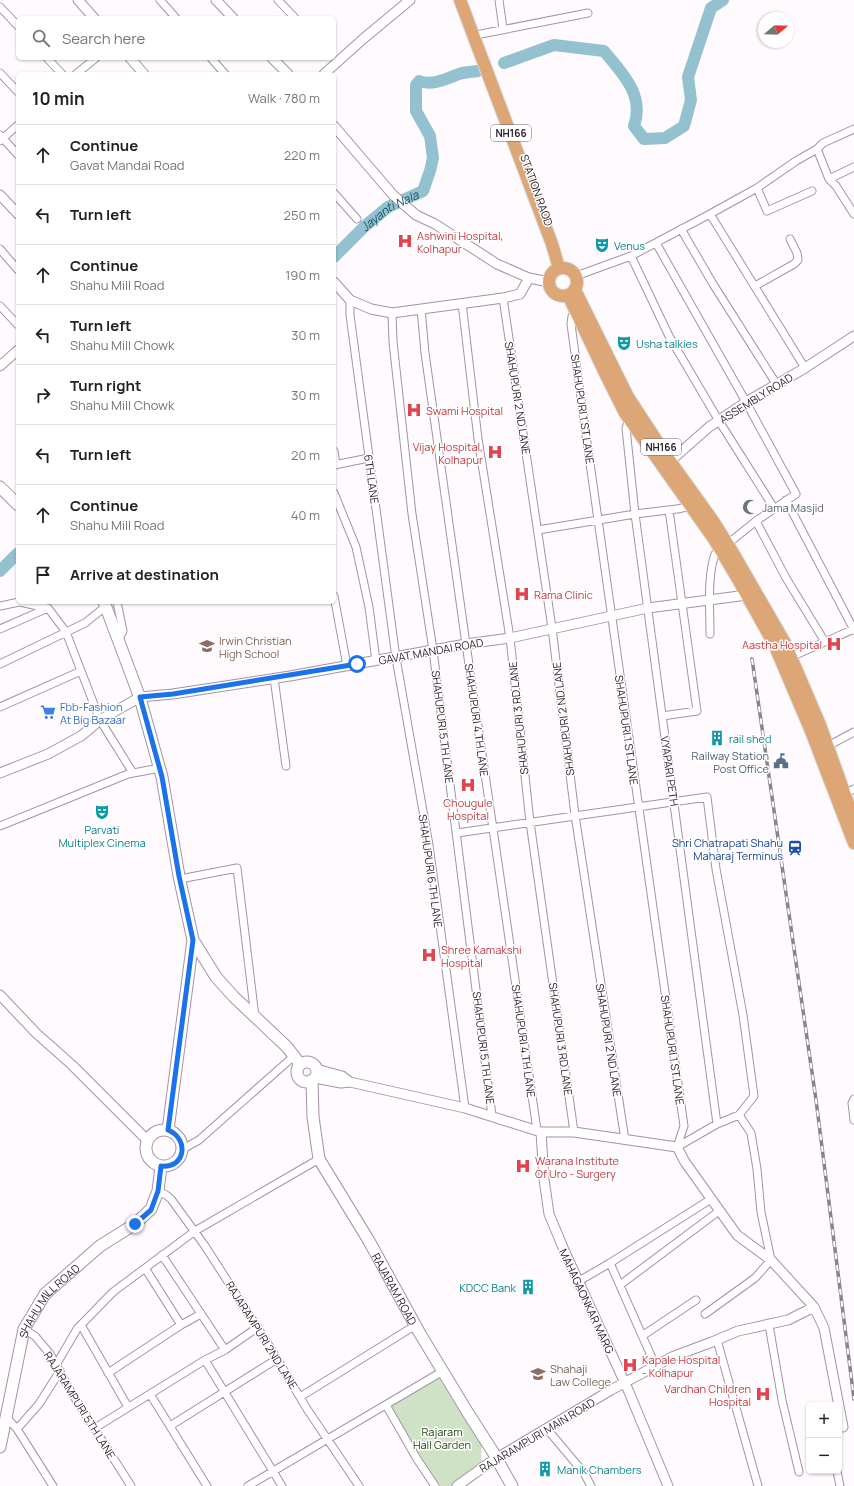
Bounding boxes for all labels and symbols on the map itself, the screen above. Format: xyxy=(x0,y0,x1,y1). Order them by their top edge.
north arrow xyxy=(758,12,794,48)
road number: NH166 xyxy=(491,125,531,141)
street label: STATION RAOD xyxy=(517,152,557,228)
water label: Jayanti Nala xyxy=(356,185,422,235)
place label: Ashwini Hospital, Kolhapur xyxy=(417,228,503,256)
hospital icon: Ashwini Hospital, Kolhapur xyxy=(396,232,414,250)
theatre icon: Venus xyxy=(593,236,611,254)
place label: Venus xyxy=(614,238,645,253)
theatre icon: Usha talkies xyxy=(615,334,633,352)
place label: Usha talkies xyxy=(636,336,698,351)
street label: SHAHUPURI 2 ND LANE xyxy=(502,340,534,456)
street label: SHAHUPURI 1 ST LANE xyxy=(568,353,598,465)
street label: ASSEMBLY ROAD xyxy=(716,369,796,427)
hospital icon: Swami Hospital xyxy=(405,401,423,419)
place label: Swami Hospital xyxy=(426,403,503,418)
place label: Vijay Hospital, Kolhapur xyxy=(413,439,483,467)
road number: NH166 xyxy=(641,439,681,455)
hospital icon: Vijay Hospital, Kolhapur xyxy=(486,443,504,461)
street label: 6TH LANE xyxy=(361,453,383,505)
mosque icon: Jama Masjid xyxy=(741,498,759,516)
place label: Jama Masjid xyxy=(762,500,824,515)
hospital icon: Rama Clinic xyxy=(513,585,531,603)
place label: Rama Clinic xyxy=(534,587,593,602)
place label: Irwin Christian High School xyxy=(219,633,292,661)
street label: GAVAT MANDAI ROAD xyxy=(377,634,485,668)
hospital icon: Aastha Hospital xyxy=(825,635,843,653)
school or university icon: Irwin Christian High School xyxy=(198,637,216,655)
place label: Aastha Hospital xyxy=(742,637,822,652)
route start xyxy=(348,655,366,673)
street label: SHAHUPURI 3 RD LANE xyxy=(505,661,531,775)
street label: SHAHUPURI 2 ND LANE xyxy=(549,661,577,777)
street label: SHAHUPURI 4 TH LANE xyxy=(462,663,492,777)
street label: SHAHUPURI 5 TH LANE xyxy=(429,670,457,784)
street label: SHAHUPURI 1 ST LANE xyxy=(612,674,642,786)
place label: Fbb-Fashion At Big Bazaar xyxy=(60,699,126,727)
supermarket icon: Fbb-Fashion At Big Bazaar xyxy=(39,703,57,721)
building icon: rail shed xyxy=(708,729,726,747)
place label: rail shed xyxy=(729,731,771,746)
street label: VYAPARI PETH xyxy=(658,735,682,807)
place label: Railway Station Post Office xyxy=(692,748,770,776)
public building icon: Railway Station Post Office xyxy=(772,752,790,770)
hospital icon: Chougule Hospital xyxy=(459,776,477,794)
place label: Chougule Hospital xyxy=(443,795,493,823)
theatre icon: Parvati Multiplex Cinema xyxy=(93,803,111,821)
street label: SHAHUPURI 6 TH LANE xyxy=(416,813,446,929)
place label: Parvati Multiplex Cinema xyxy=(58,822,146,850)
place label: Shri Chatrapati Shahu Maharaj Terminus xyxy=(672,835,783,863)
station icon: Shri Chatrapati Shahu Maharaj Terminus xyxy=(786,839,804,857)
place label: Shree Kamakshi Hospital xyxy=(441,942,522,970)
hospital icon: Shree Kamakshi Hospital xyxy=(420,946,438,964)
street label: SHAHUPURI 3 RD LANE xyxy=(546,982,576,1096)
street label: SHAHUPURI 2 ND LANE xyxy=(593,982,625,1098)
street label: SHAHUPURI 4 TH LANE xyxy=(509,984,539,1098)
street label: SHAHUPURI 5 TH LANE xyxy=(470,991,498,1105)
street label: SHAHUPURI 1 ST LANE xyxy=(658,994,688,1106)
place label: Warana Institute Of Uro - Surgery xyxy=(535,1153,620,1181)
hospital icon: Warana Institute Of Uro - Surgery xyxy=(514,1157,532,1175)
route end xyxy=(126,1215,144,1233)
street label: MAHAGAONKAR MARG xyxy=(556,1246,618,1356)
street label: RAJARAM ROAD xyxy=(369,1250,421,1328)
street label: SHAHU MILL ROAD xyxy=(15,1260,82,1339)
street label: RAJARAMPURI 2ND LANE xyxy=(223,1278,301,1392)
building icon: KDCC Bank xyxy=(519,1278,537,1296)
place label: KDCC Bank xyxy=(459,1280,517,1295)
street label: RAJARAMPURI 5TH LANE xyxy=(41,1348,119,1462)
place label: Kapale Hospital - Kolhapur xyxy=(642,1352,720,1380)
hospital icon: Kapale Hospital - Kolhapur xyxy=(621,1356,639,1374)
place label: Shahaji Law College xyxy=(550,1361,612,1389)
school or university icon: Shahaji Law College xyxy=(529,1365,547,1383)
place label: Vardhan Children Hospital xyxy=(664,1381,751,1409)
hospital icon: Vardhan Children Hospital xyxy=(754,1385,772,1403)
street label: RAJARAMPURI MAIN ROAD xyxy=(476,1394,598,1476)
park label: Rajaram Hall Garden xyxy=(413,1424,471,1452)
building icon: Manik Chambers xyxy=(536,1460,554,1478)
place label: Manik Chambers xyxy=(557,1462,642,1477)

